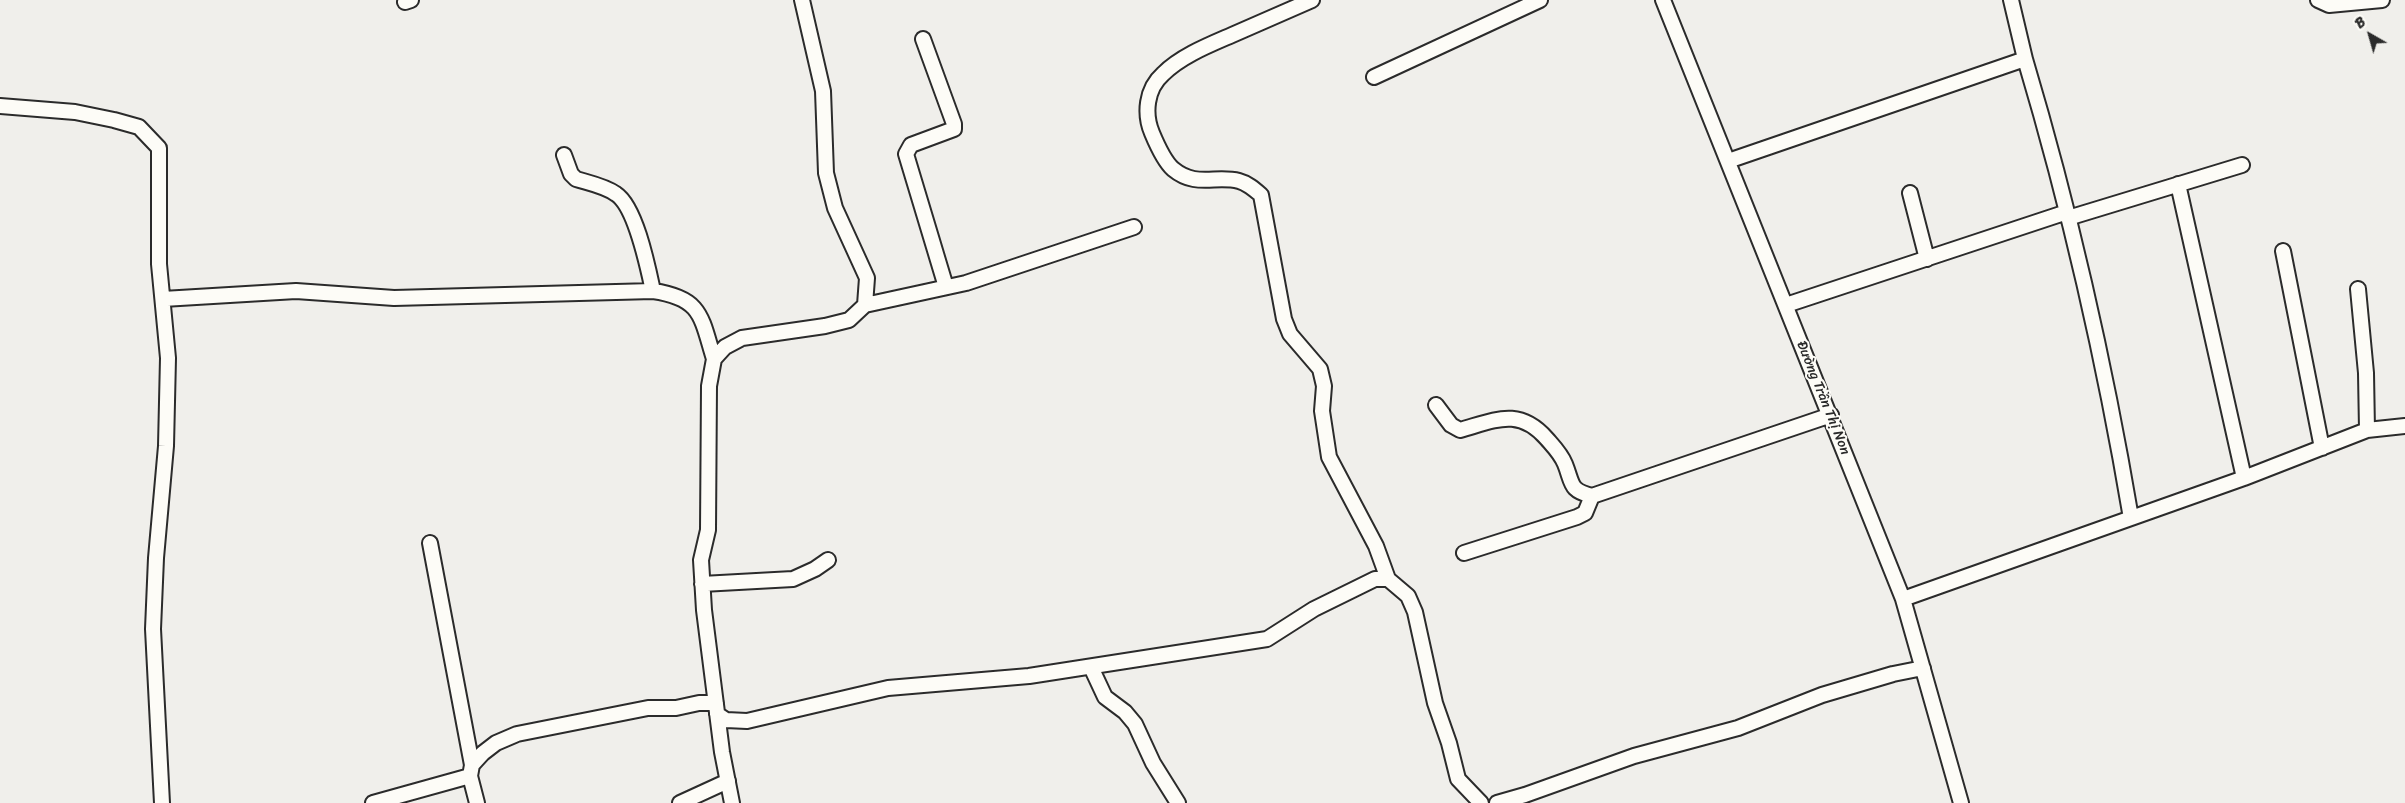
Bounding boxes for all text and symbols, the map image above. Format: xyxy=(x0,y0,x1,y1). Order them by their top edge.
north arrow xyxy=(2345,10,2395,60)
text: B xyxy=(2349,10,2372,35)
street label: Đường Trần Thị Non xyxy=(1793,339,1853,457)

